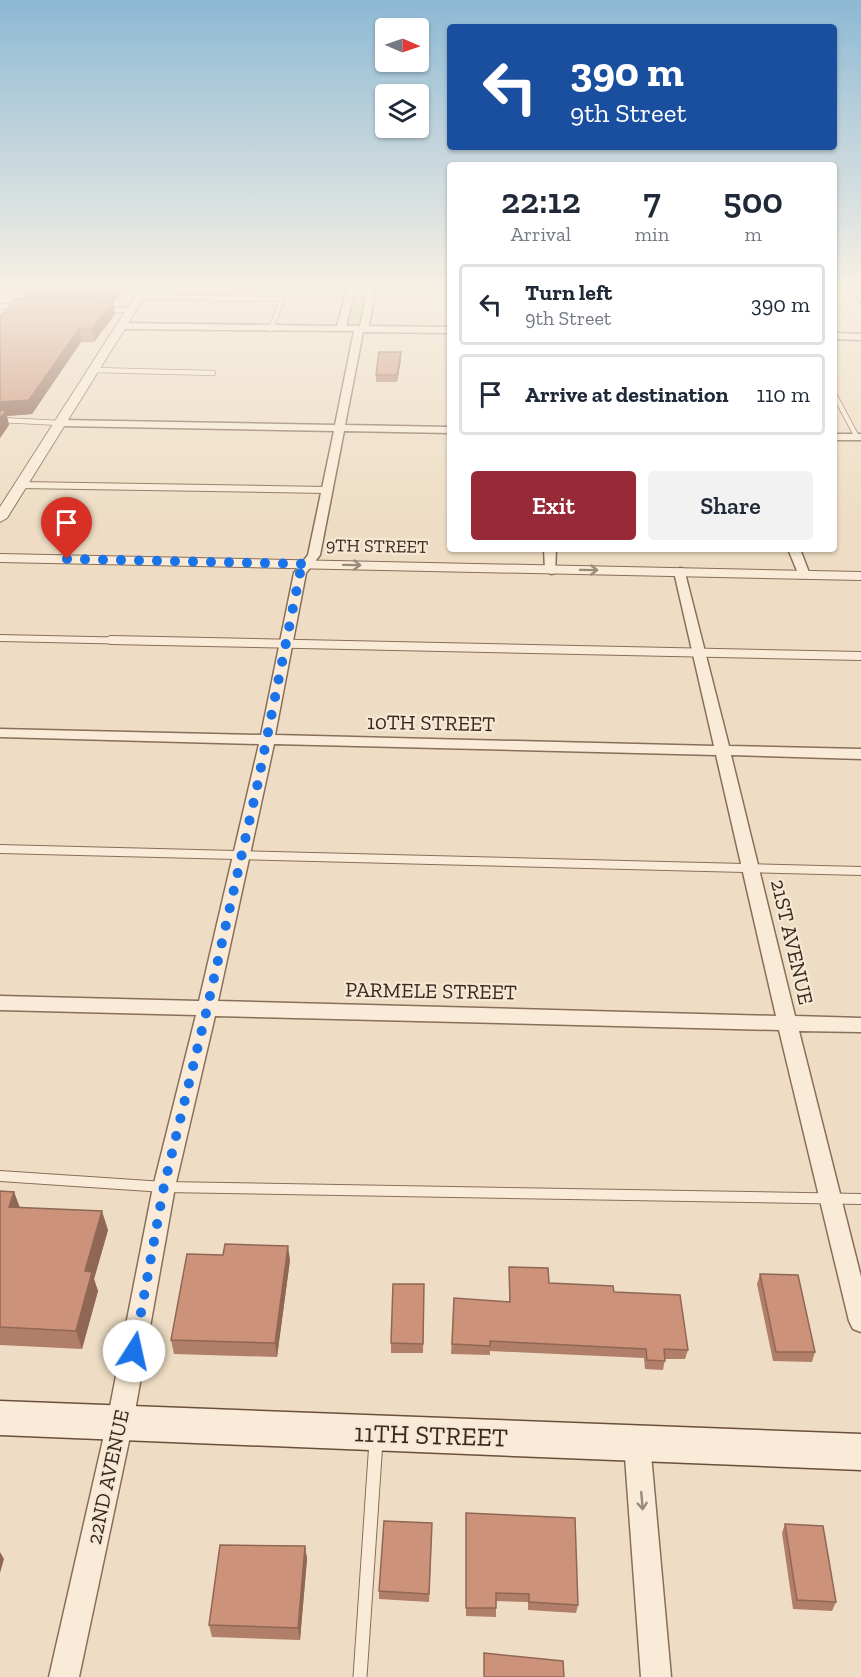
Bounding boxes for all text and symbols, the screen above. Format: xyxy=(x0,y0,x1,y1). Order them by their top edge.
north arrow xyxy=(375,18,429,72)
map controls xyxy=(375,18,429,138)
text: 390 m xyxy=(570,46,684,97)
icon: left xyxy=(471,48,549,126)
button: layers xyxy=(375,84,429,138)
text: 9th Street xyxy=(570,97,686,129)
text: 22:12 xyxy=(501,179,581,222)
text: 7 xyxy=(643,179,661,222)
text: 500 xyxy=(723,179,783,222)
text: Arrival xyxy=(511,222,571,246)
text: min xyxy=(635,222,669,246)
text: m xyxy=(744,222,762,246)
text: Turn left xyxy=(525,279,612,306)
icon: left xyxy=(474,288,507,321)
text: 390 m xyxy=(751,291,810,318)
text: 9th Street xyxy=(525,306,611,330)
icon: arrive xyxy=(474,378,507,411)
text: Arrive at destination xyxy=(525,381,728,408)
text: 110 m xyxy=(756,381,810,408)
button: Exit xyxy=(471,471,636,540)
button: Share xyxy=(648,471,813,540)
pin xyxy=(41,497,92,559)
icon: arrive xyxy=(50,506,83,539)
street label: 9TH STREET xyxy=(326,534,428,558)
one-way arrow xyxy=(342,559,362,571)
one-way arrow xyxy=(579,565,599,576)
street label: 10TH STREET xyxy=(367,709,495,736)
street label: 21ST AVENUE xyxy=(766,877,819,1007)
street label: PARMELE STREET xyxy=(345,977,517,1004)
position arrow xyxy=(102,1319,166,1383)
street label: 22ND AVENUE xyxy=(81,1407,134,1547)
street label: 11TH STREET xyxy=(354,1416,508,1454)
one-way arrow xyxy=(637,1491,648,1511)

